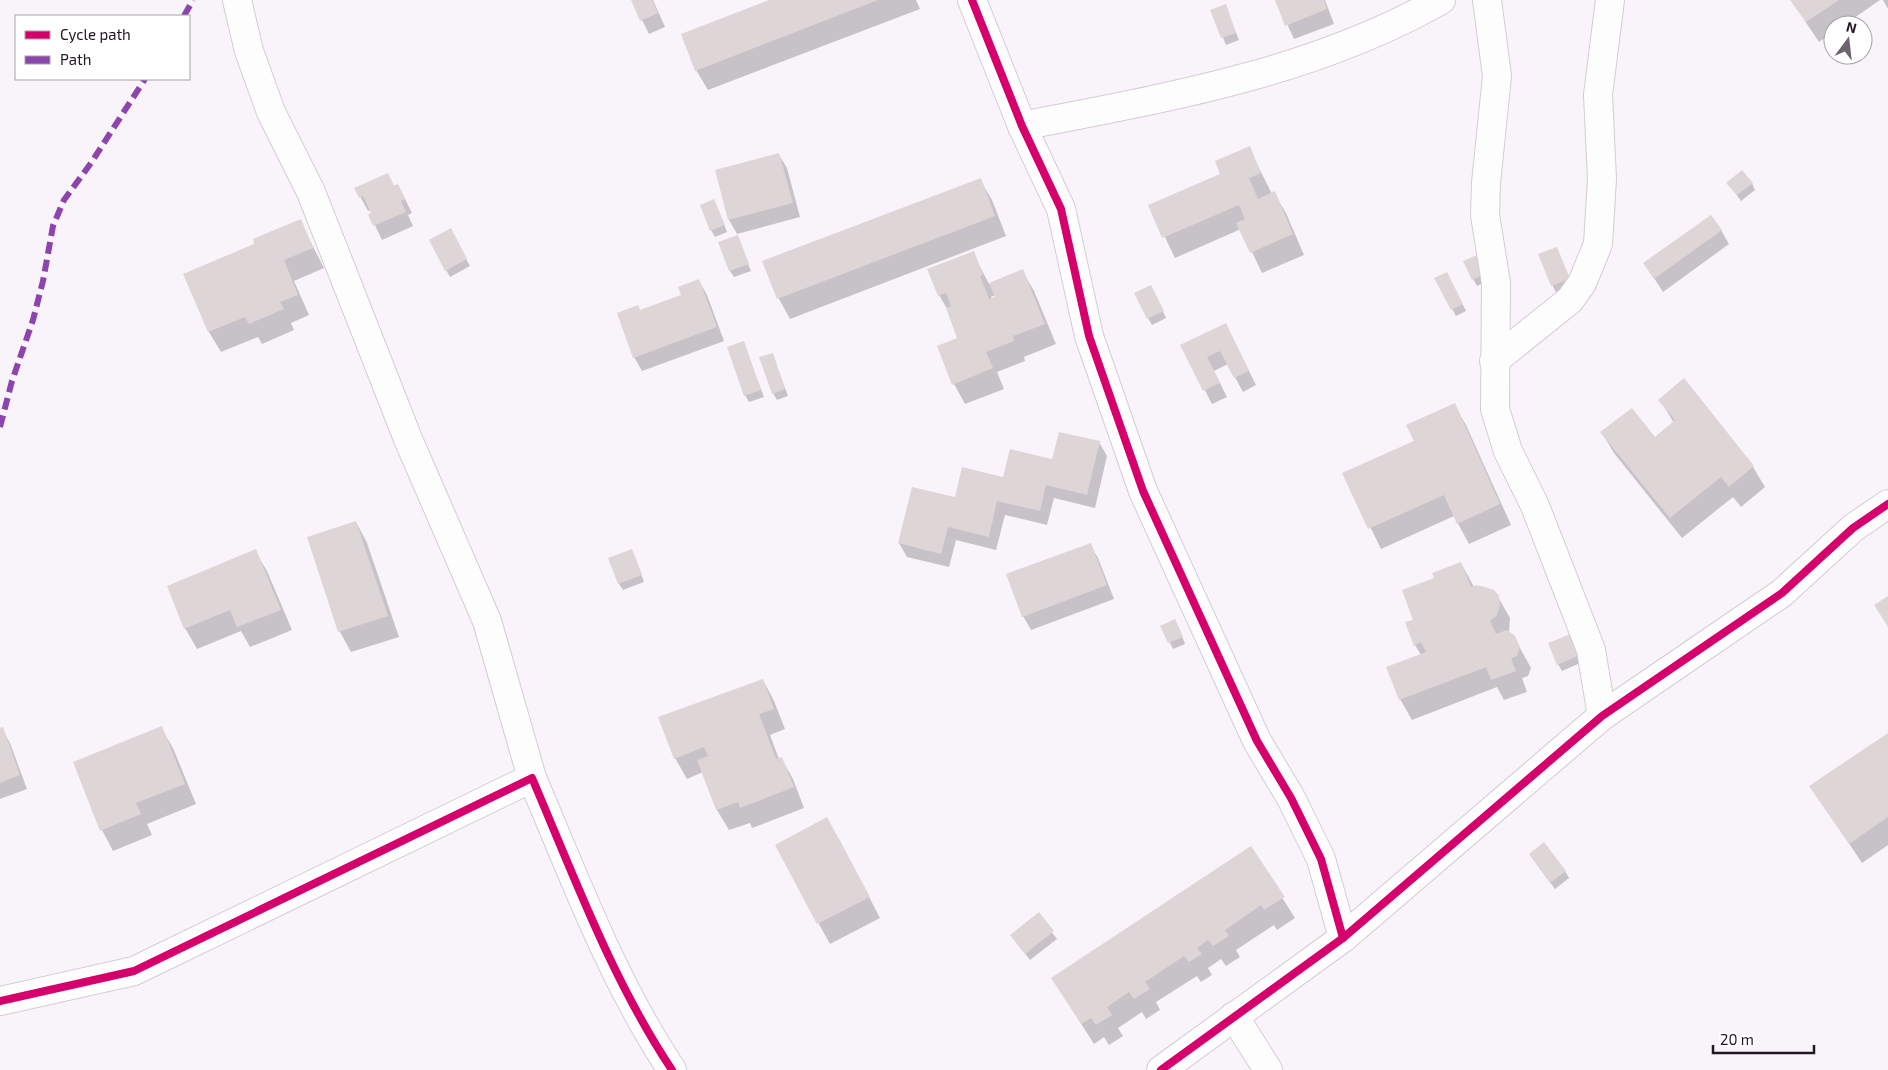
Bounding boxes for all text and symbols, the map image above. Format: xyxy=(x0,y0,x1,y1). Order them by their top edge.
legend xyxy=(15,15,190,80)
north arrow xyxy=(1823,15,1873,65)
text: N xyxy=(1844,17,1859,36)
text: Cycle path xyxy=(60,25,131,43)
text: Path xyxy=(60,50,91,68)
scale bar xyxy=(1713,1022,1814,1054)
text: 20 m xyxy=(1720,1030,1754,1048)

